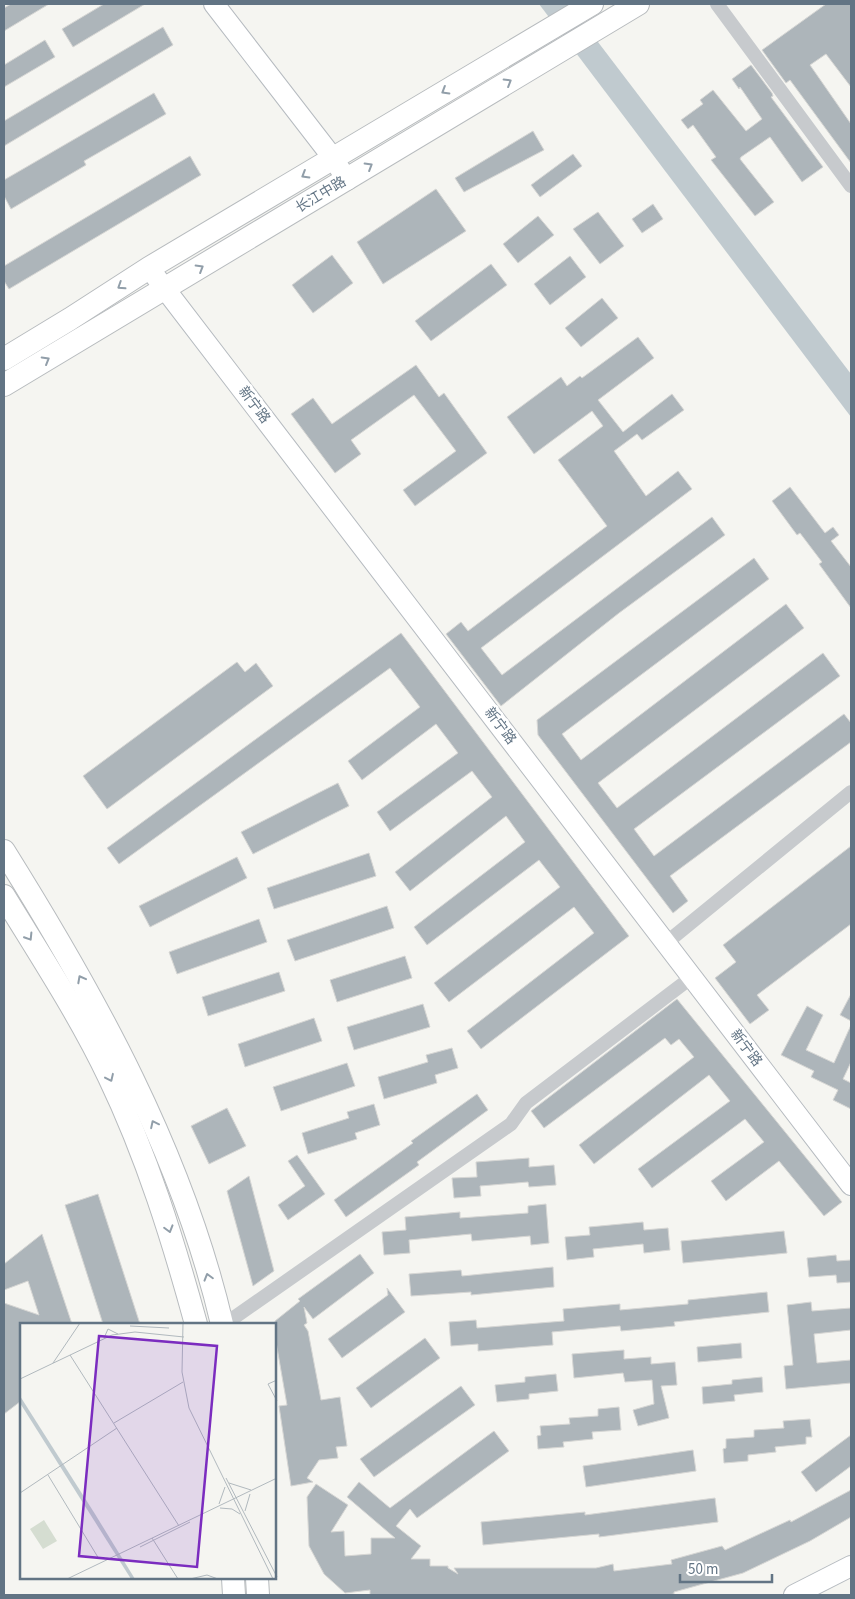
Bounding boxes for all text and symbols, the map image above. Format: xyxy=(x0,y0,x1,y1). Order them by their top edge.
one-way arrow xyxy=(503,78,512,88)
one-way arrow xyxy=(441,85,450,95)
one-way arrow xyxy=(364,162,373,172)
one-way arrow xyxy=(302,168,311,178)
street label: 长江中路 xyxy=(292,172,350,218)
one-way arrow xyxy=(195,264,204,274)
one-way arrow xyxy=(117,280,127,289)
one-way arrow xyxy=(40,357,49,367)
street label: 新宁路 xyxy=(233,382,275,428)
street label: 新宁路 xyxy=(479,703,521,749)
one-way arrow xyxy=(23,932,33,941)
one-way arrow xyxy=(77,975,87,984)
street label: 新宁路 xyxy=(725,1025,767,1071)
one-way arrow xyxy=(103,1073,113,1082)
one-way arrow xyxy=(150,1120,160,1129)
one-way arrow xyxy=(164,1225,174,1233)
one-way arrow xyxy=(204,1274,214,1282)
inset map xyxy=(20,1323,276,1579)
scale bar xyxy=(680,1552,772,1584)
text: 50 m xyxy=(688,1559,718,1580)

